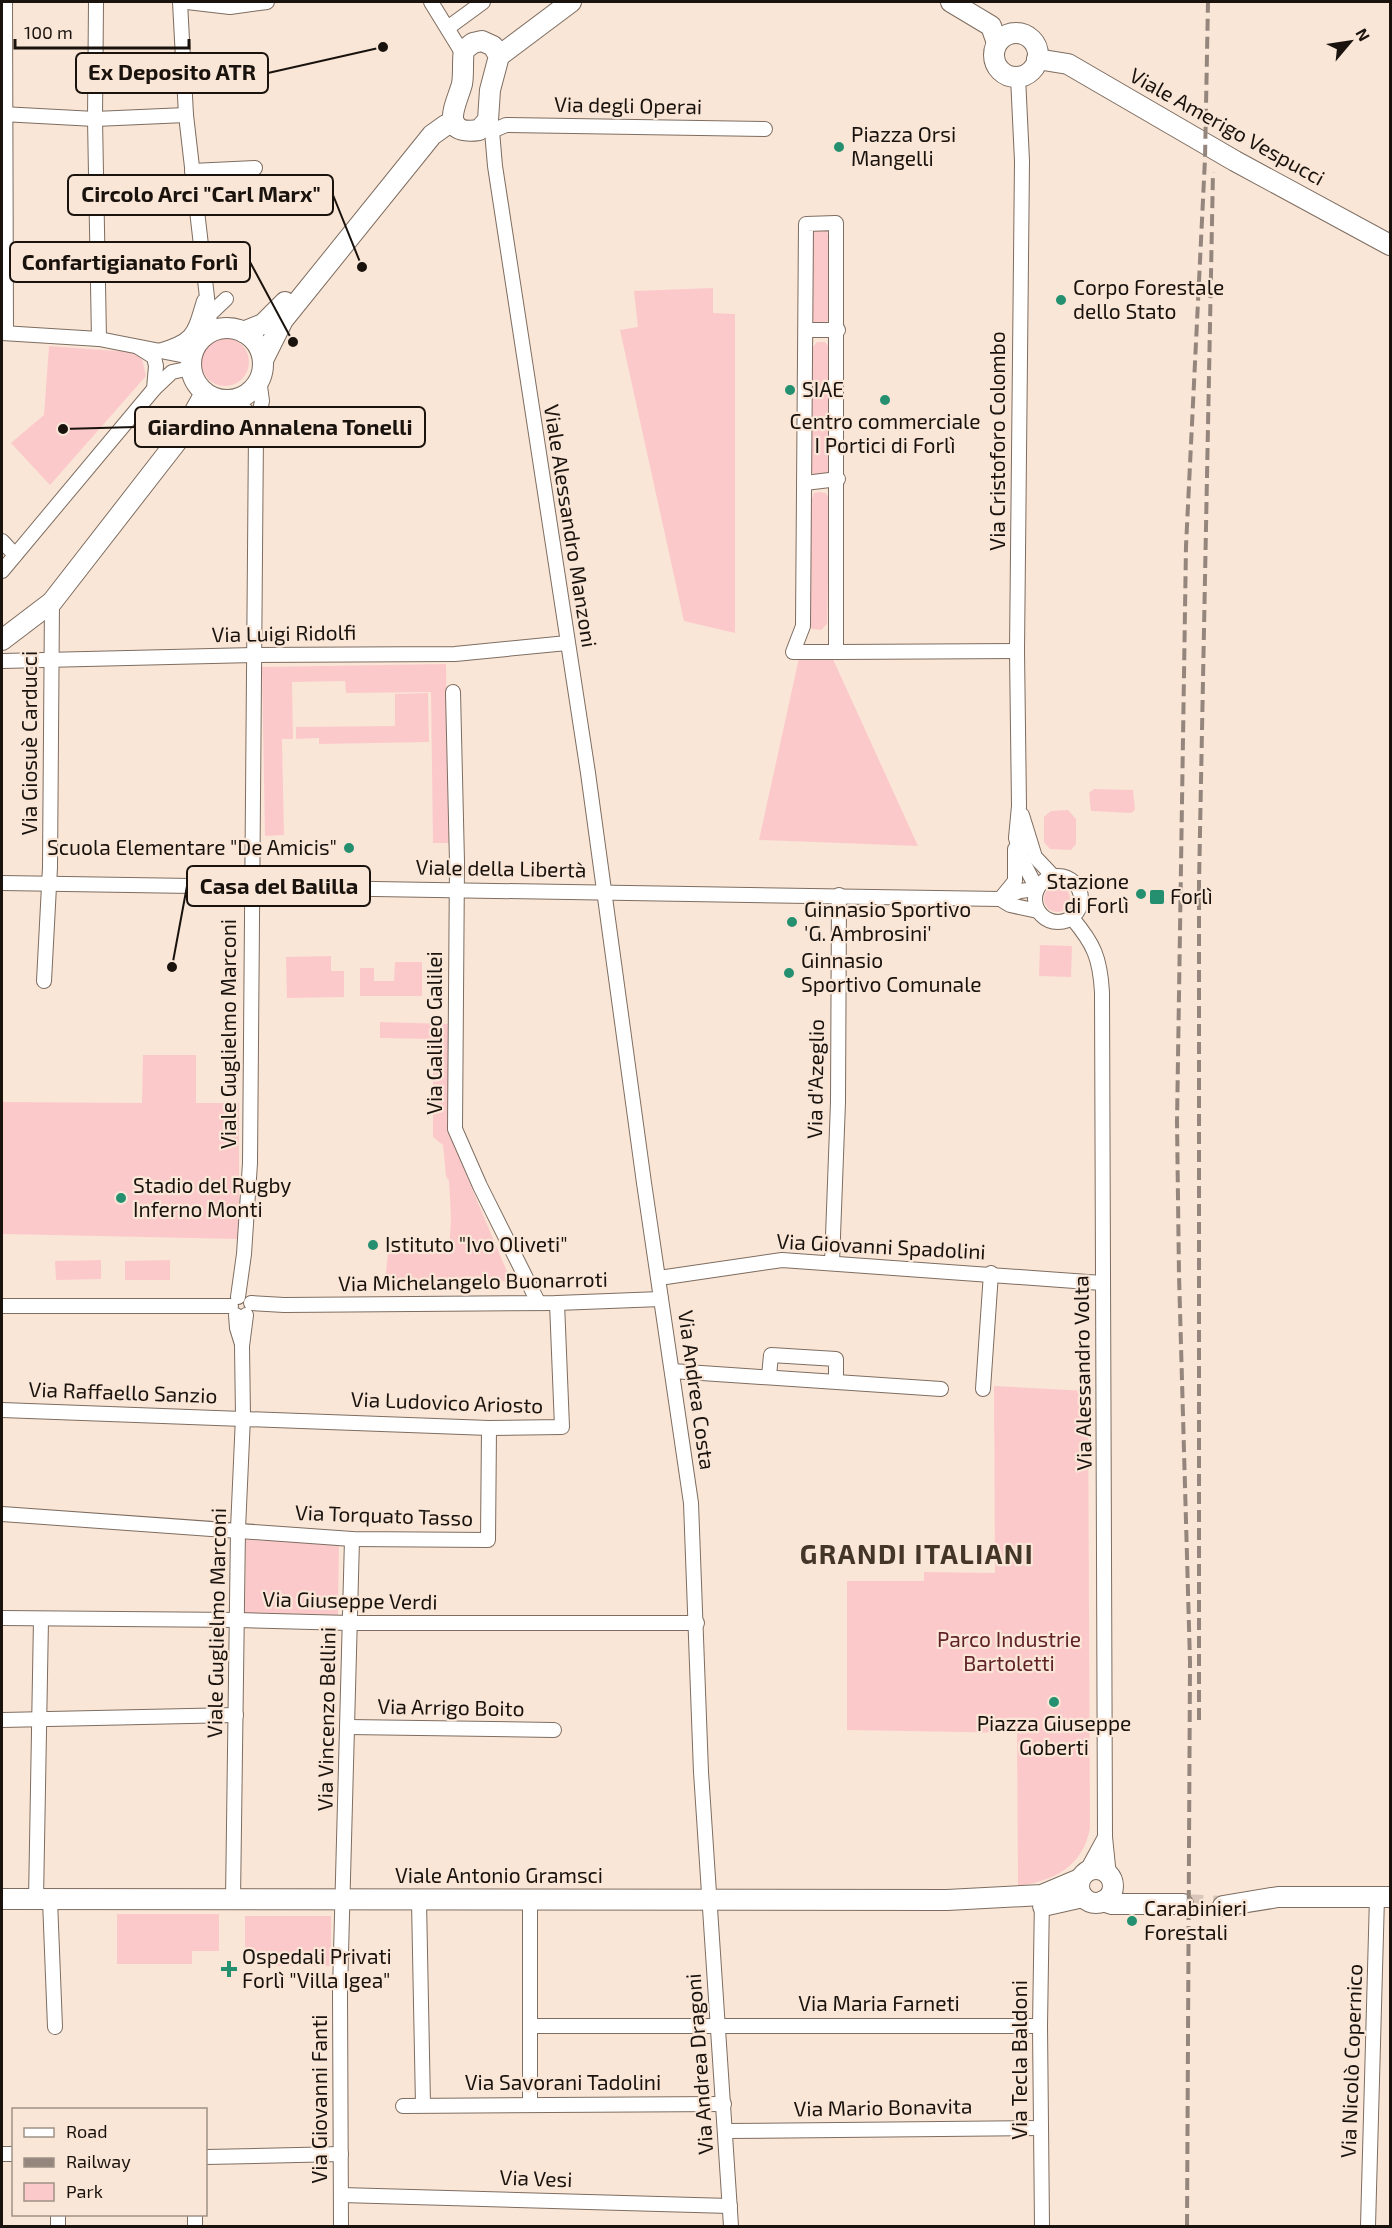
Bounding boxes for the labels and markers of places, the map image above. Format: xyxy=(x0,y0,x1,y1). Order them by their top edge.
callout: Ex Deposito ATR xyxy=(76,53,268,93)
place label: Piazza Orsi Mangelli xyxy=(851,121,956,170)
marker: Piazza Orsi Mangelli xyxy=(832,140,846,154)
callout: Circolo Arci "Carl Marx" xyxy=(68,175,333,215)
callout: Confartigianato Forlì xyxy=(10,242,250,282)
place label: Corpo Forestale dello Stato xyxy=(1073,274,1224,323)
marker: Corpo Forestale dello Stato xyxy=(1054,293,1068,307)
place label: SIAE xyxy=(802,376,844,401)
marker: SIAE xyxy=(783,383,797,397)
marker: Centro commerciale I Portici di Forlì xyxy=(878,393,892,407)
callout: Giardino Annalena Tonelli xyxy=(135,407,425,447)
place label: Centro commerciale I Portici di Forlì xyxy=(790,408,980,457)
place label: Scuola Elementare "De Amicis" xyxy=(47,834,337,859)
marker: Scuola Elementare "De Amicis" xyxy=(342,841,356,855)
callout: Casa del Balilla xyxy=(187,866,370,906)
place label: Stazione di Forlì xyxy=(1046,868,1129,917)
place label: Forlì xyxy=(1170,883,1213,908)
marker: Stazione di Forlì xyxy=(1134,887,1148,901)
marker: Forlì xyxy=(1148,888,1166,906)
place label: Ginnasio Sportivo 'G. Ambrosini' xyxy=(804,896,971,945)
marker: Ginnasio Sportivo 'G. Ambrosini' xyxy=(785,915,799,929)
place label: Ginnasio Sportivo Comunale xyxy=(801,947,982,996)
marker: Ginnasio Sportivo Comunale xyxy=(782,966,796,980)
place label: Stadio del Rugby Inferno Monti xyxy=(133,1172,291,1221)
marker: Stadio del Rugby Inferno Monti xyxy=(114,1191,128,1205)
place label: Istituto "Ivo Oliveti" xyxy=(385,1231,568,1256)
marker: Istituto "Ivo Oliveti" xyxy=(366,1238,380,1252)
marker: Piazza Giuseppe Goberti xyxy=(1047,1695,1061,1709)
place label: Piazza Giuseppe Goberti xyxy=(977,1710,1131,1759)
place label: Carabinieri Forestali xyxy=(1144,1895,1247,1944)
marker: Carabinieri Forestali xyxy=(1125,1914,1139,1928)
place label: Ospedali Privati Forlì "Villa Igea" xyxy=(242,1943,392,1992)
marker: Ospedali Privati Forlì "Villa Igea" xyxy=(220,1960,238,1978)

